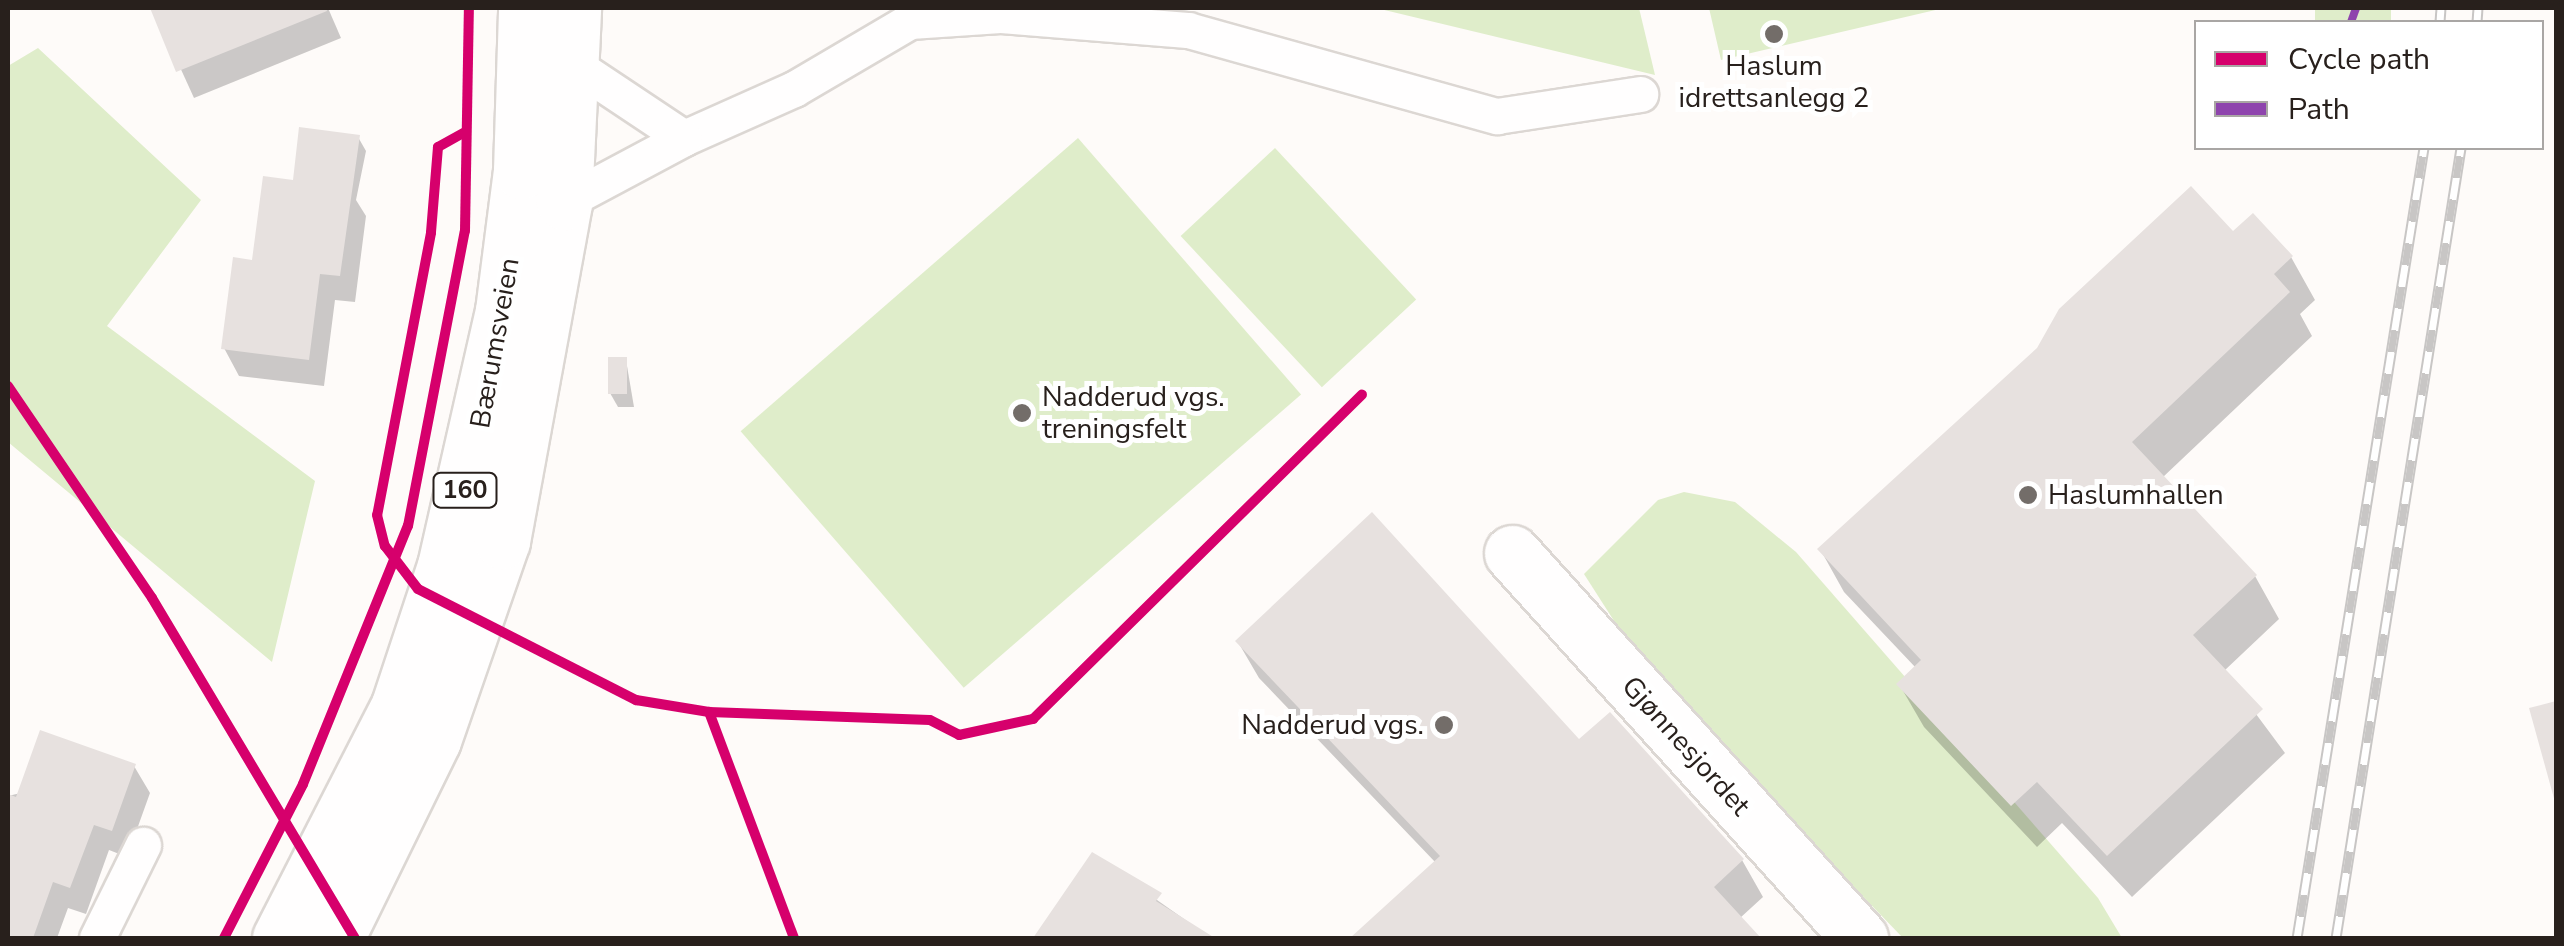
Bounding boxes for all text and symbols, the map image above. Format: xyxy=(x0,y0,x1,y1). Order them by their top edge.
legend xyxy=(2194,20,2544,150)
marker: Haslum idrettsanlegg 2 xyxy=(1763,23,1785,45)
text: Cycle path xyxy=(2288,39,2430,80)
place label: Haslum idrettsanlegg 2 xyxy=(1679,49,1869,115)
text: Path xyxy=(2288,89,2350,130)
street label: Bærumsveien xyxy=(463,255,527,431)
place label: Nadderud vgs. treningsfelt xyxy=(1042,380,1225,446)
marker: Nadderud vgs. treningsfelt xyxy=(1011,402,1033,424)
road number: 160 xyxy=(432,470,498,510)
place label: Haslumhallen xyxy=(2048,478,2224,512)
marker: Haslumhallen xyxy=(2017,484,2039,506)
street label: Gjønnesjordet xyxy=(1615,669,1757,823)
place label: Nadderud vgs. xyxy=(1241,708,1424,742)
marker: Nadderud vgs. xyxy=(1433,714,1455,736)

